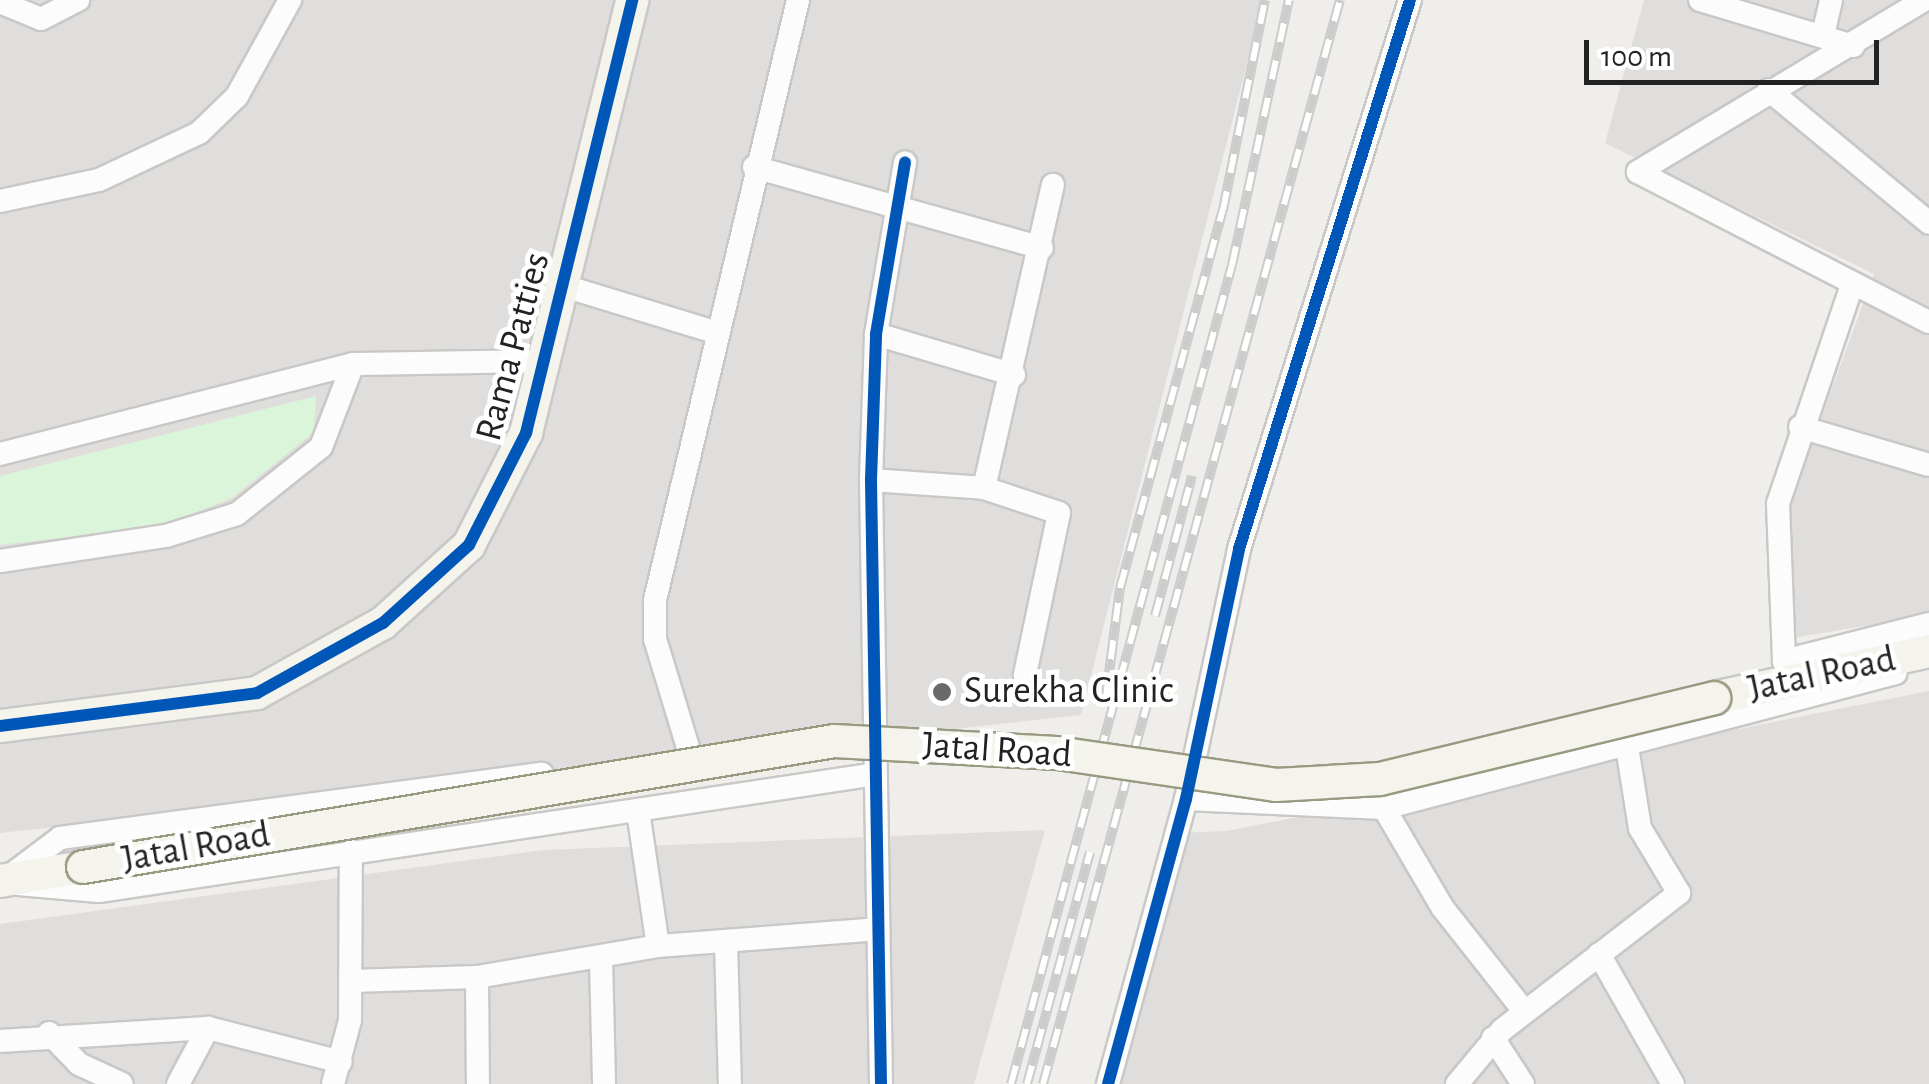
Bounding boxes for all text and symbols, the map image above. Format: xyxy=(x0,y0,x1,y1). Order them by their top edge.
scale bar xyxy=(1589,20,1884,82)
text: 100 m xyxy=(1601,42,1672,72)
street label: Rama Patties xyxy=(467,248,561,446)
street label: Jatal Road xyxy=(1744,637,1900,713)
place label: Surekha Clinic xyxy=(964,669,1173,715)
marker: Surekha Clinic xyxy=(929,679,955,705)
street label: Jatal Road xyxy=(921,723,1073,779)
street label: Jatal Road xyxy=(118,813,274,883)

